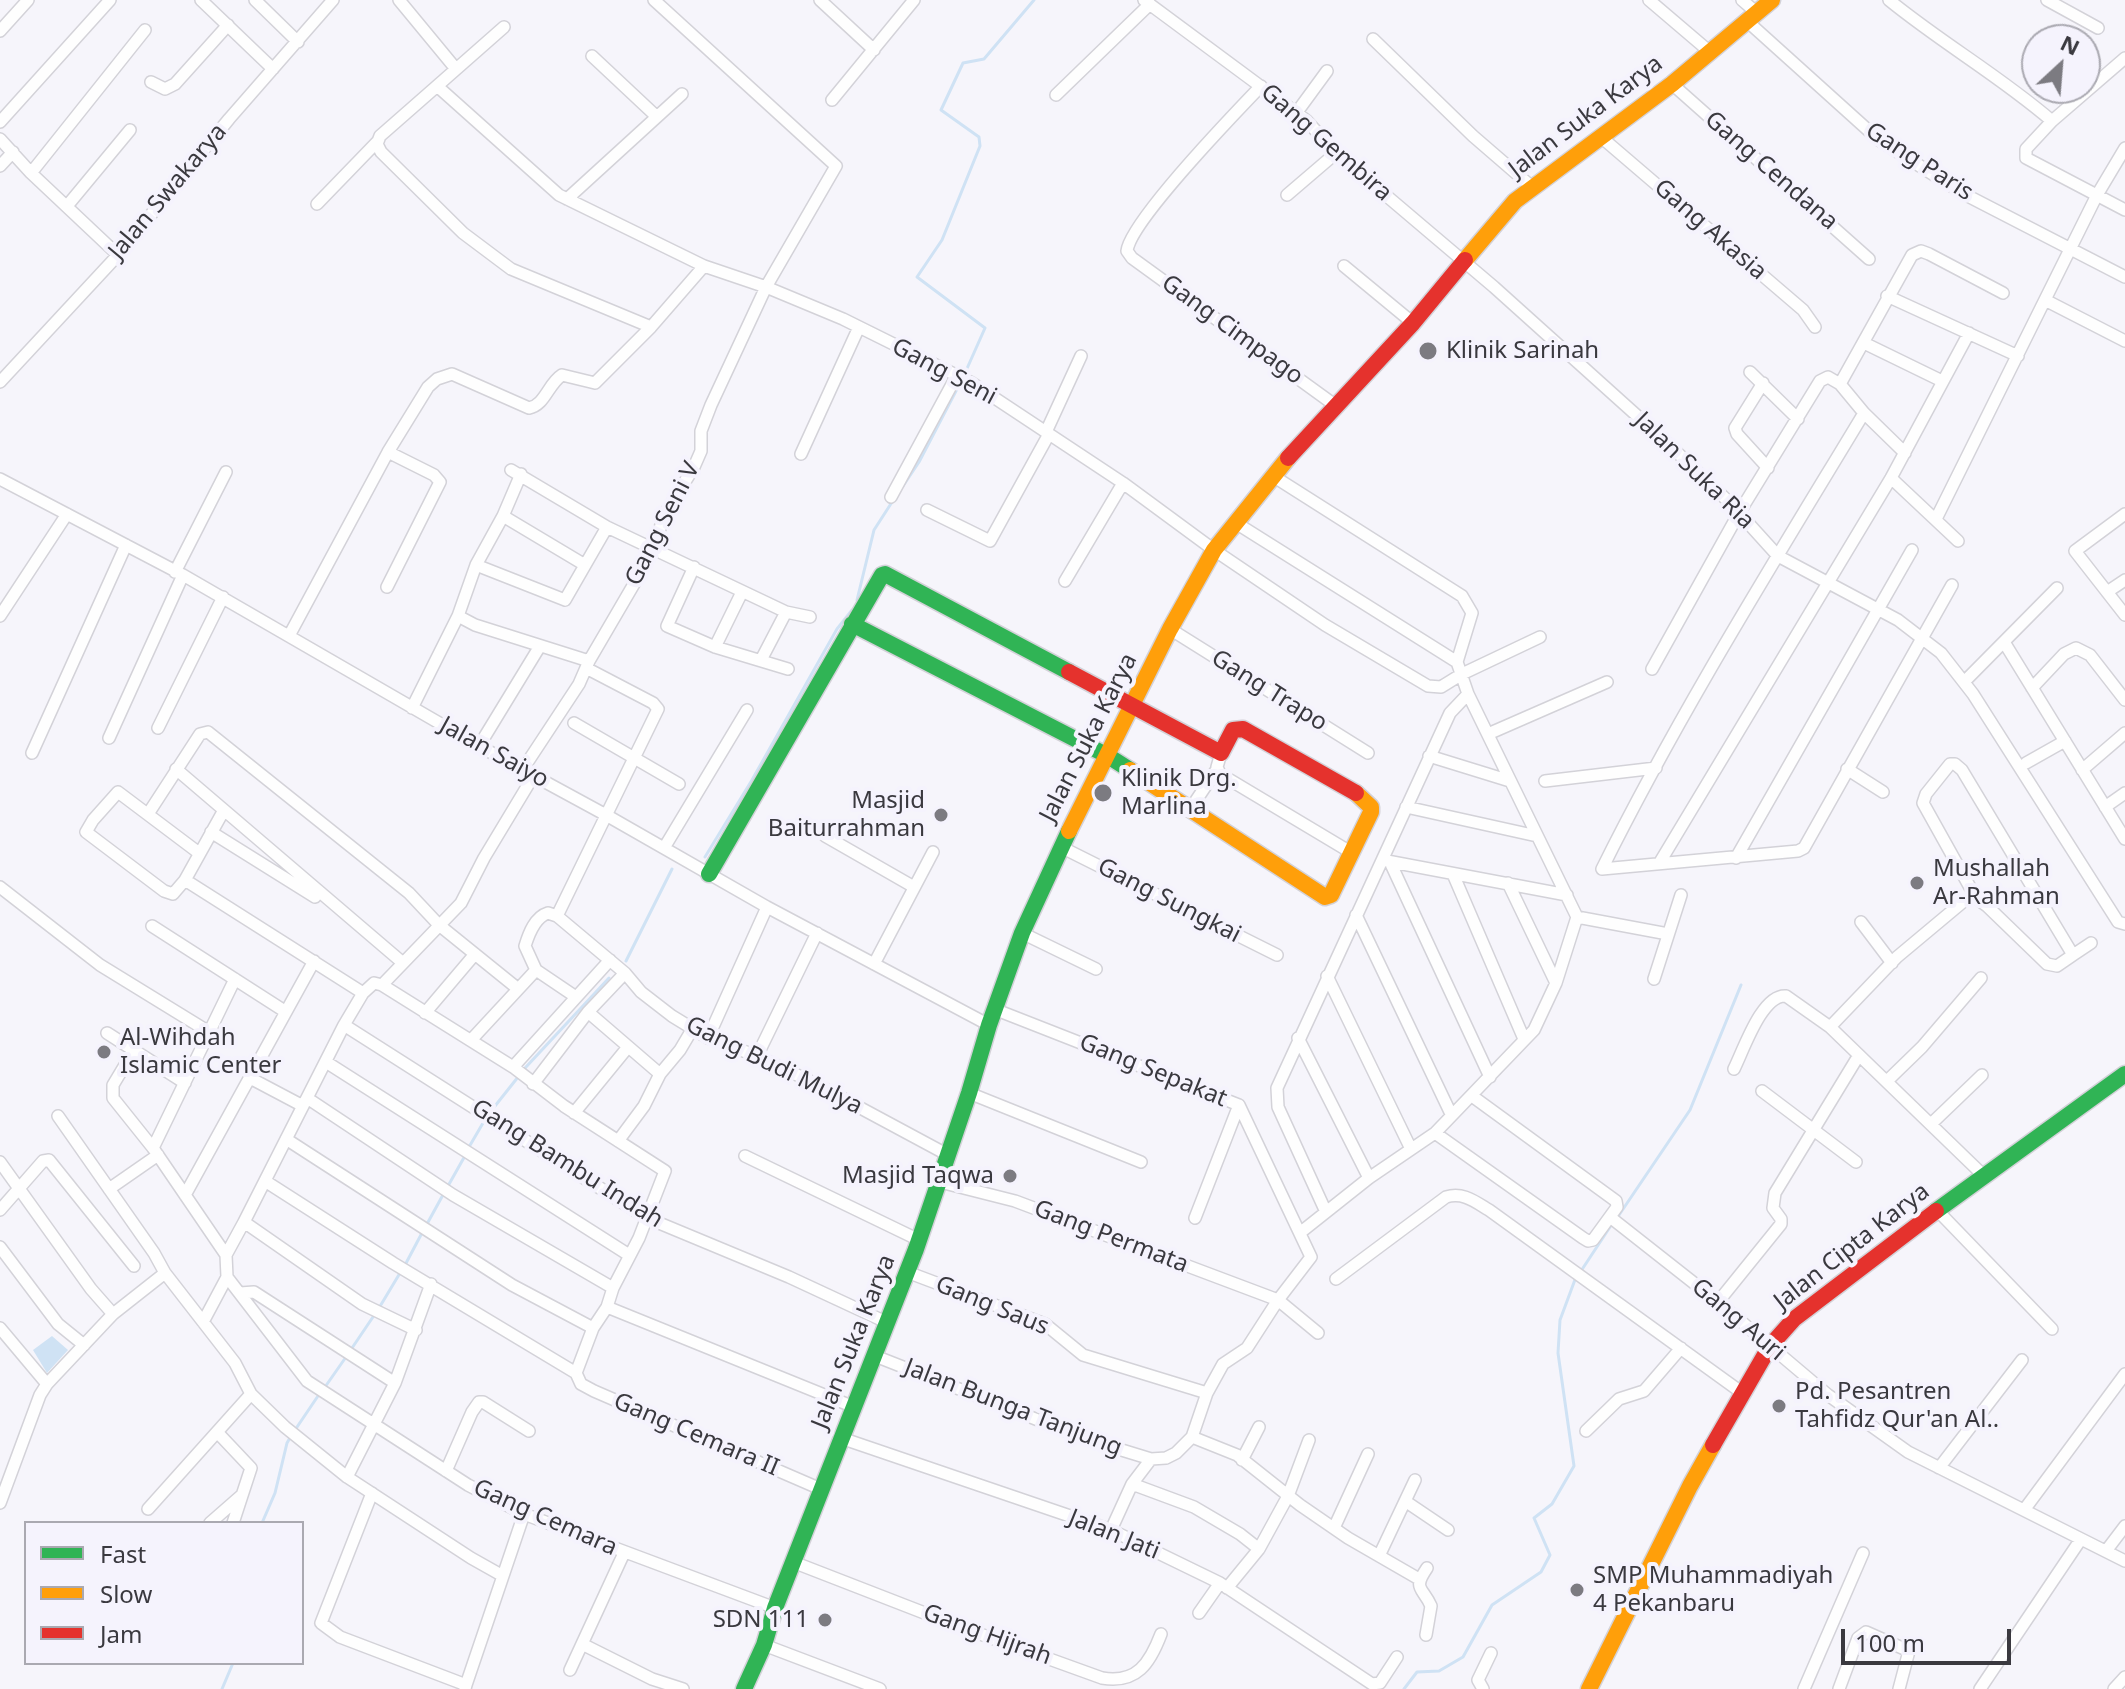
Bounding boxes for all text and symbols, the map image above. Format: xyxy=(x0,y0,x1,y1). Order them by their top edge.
north arrow xyxy=(2021,24,2101,104)
text: N xyxy=(2056,27,2085,62)
street label: Jalan Suka Karya xyxy=(1503,50,1669,184)
street label: Gang Gembira xyxy=(1255,78,1397,208)
street label: Gang Cendana xyxy=(1699,105,1843,237)
street label: Gang Paris xyxy=(1860,117,1978,207)
street label: Jalan Swakarya xyxy=(103,118,233,266)
street label: Gang Akasia xyxy=(1648,173,1772,287)
street label: Gang Cimpago xyxy=(1156,269,1308,391)
street label: Gang Seni xyxy=(887,332,1001,412)
place label: Klinik Sarinah xyxy=(1446,337,1599,365)
marker: Klinik Sarinah xyxy=(1417,340,1439,362)
street label: Jalan Suka Ria xyxy=(1628,407,1760,535)
street label: Gang Seni V xyxy=(619,457,707,591)
street label: Gang Trapo xyxy=(1206,644,1332,738)
street label: Jalan Suka Karya xyxy=(1034,649,1144,827)
street label: Jalan Saiyo xyxy=(434,711,554,795)
place label: Klinik Drg. Marlina xyxy=(1121,765,1237,821)
marker: Klinik Drg. Marlina xyxy=(1092,782,1114,804)
place label: Masjid Baiturrahman xyxy=(768,787,925,843)
marker: Masjid Baiturrahman xyxy=(932,806,950,824)
street label: Gang Sungkai xyxy=(1093,853,1245,949)
place label: Mushallah Ar-Rahman xyxy=(1933,855,2060,911)
marker: Mushallah Ar-Rahman xyxy=(1908,874,1926,892)
street label: Gang Budi Mulya xyxy=(681,1011,867,1121)
place label: Al-Wihdah Islamic Center xyxy=(120,1024,281,1080)
street label: Gang Sepakat xyxy=(1075,1028,1231,1114)
marker: Al-Wihdah Islamic Center xyxy=(95,1043,113,1061)
street label: Gang Bambu Indah xyxy=(466,1093,668,1235)
place label: Masjid Taqwa xyxy=(842,1162,994,1190)
marker: Masjid Taqwa xyxy=(1001,1167,1019,1185)
street label: Jalan Cipta Karya xyxy=(1769,1177,1935,1317)
street label: Gang Permata xyxy=(1030,1194,1192,1280)
street label: Jalan Suka Karya xyxy=(806,1251,902,1433)
street label: Gang Saus xyxy=(931,1270,1053,1342)
street label: Gang Auri xyxy=(1685,1273,1791,1367)
street label: Jalan Bunga Tanjung xyxy=(900,1353,1126,1463)
place label: Pd. Pesantren Tahfidz Qur'an Al.. xyxy=(1795,1378,1999,1434)
street label: Gang Cemara II xyxy=(609,1387,783,1483)
marker: Pd. Pesantren Tahfidz Qur'an Al.. xyxy=(1770,1397,1788,1415)
street label: Gang Cemara xyxy=(469,1473,621,1563)
street label: Jalan Jati xyxy=(1064,1504,1164,1566)
legend xyxy=(24,1521,304,1665)
text: Fast xyxy=(100,1537,146,1570)
place label: SMP Muhammadiyah 4 Pekanbaru xyxy=(1593,1562,1833,1618)
text: Slow xyxy=(100,1577,152,1610)
marker: SMP Muhammadiyah 4 Pekanbaru xyxy=(1568,1581,1586,1599)
street label: Gang Hijrah xyxy=(919,1598,1055,1672)
place label: SDN 111 xyxy=(713,1606,809,1634)
marker: SDN 111 xyxy=(816,1611,834,1629)
scale bar xyxy=(1845,1613,2015,1663)
text: Jam xyxy=(100,1617,142,1650)
text: 100 m xyxy=(1855,1626,1925,1659)

